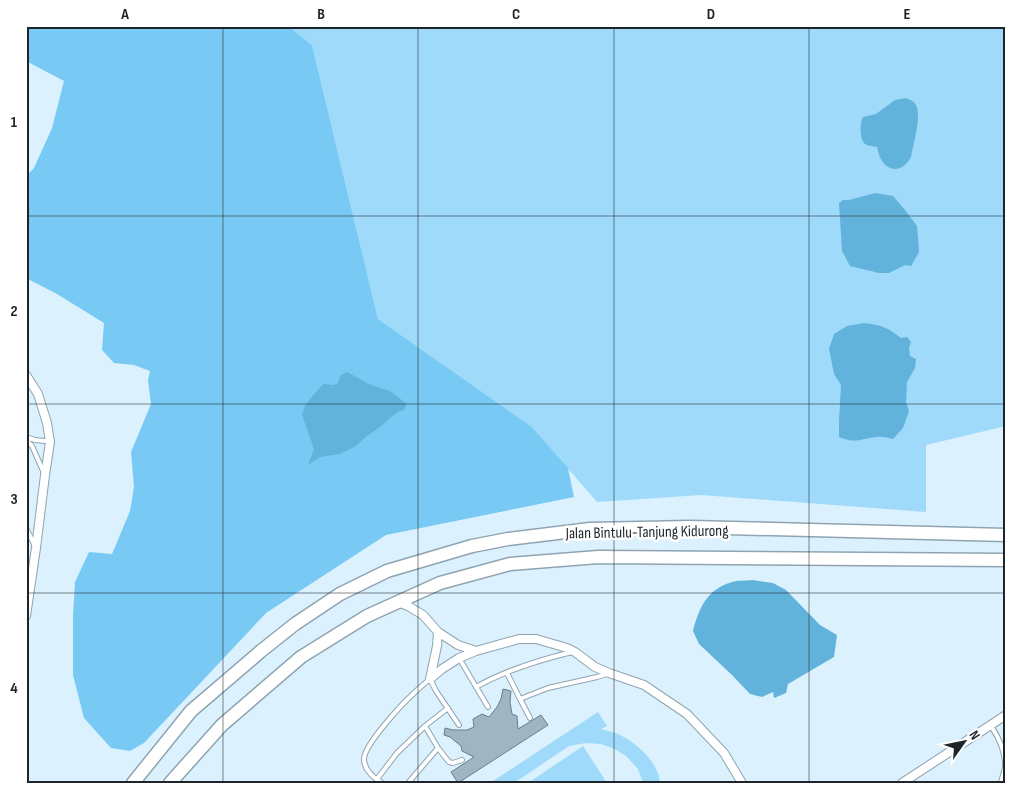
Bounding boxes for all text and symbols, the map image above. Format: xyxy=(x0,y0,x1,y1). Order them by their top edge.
text: A xyxy=(120,5,129,24)
text: B xyxy=(317,5,325,24)
text: C xyxy=(512,5,520,24)
text: D xyxy=(707,5,715,24)
text: E xyxy=(904,5,911,24)
text: 1 xyxy=(11,113,18,132)
text: 2 xyxy=(10,302,18,321)
text: 3 xyxy=(10,490,18,509)
street label: Jalan Bintulu-Tanjung Kidurong xyxy=(564,522,729,543)
text: 4 xyxy=(10,679,18,698)
north arrow xyxy=(940,716,990,766)
text: N xyxy=(965,727,984,743)

